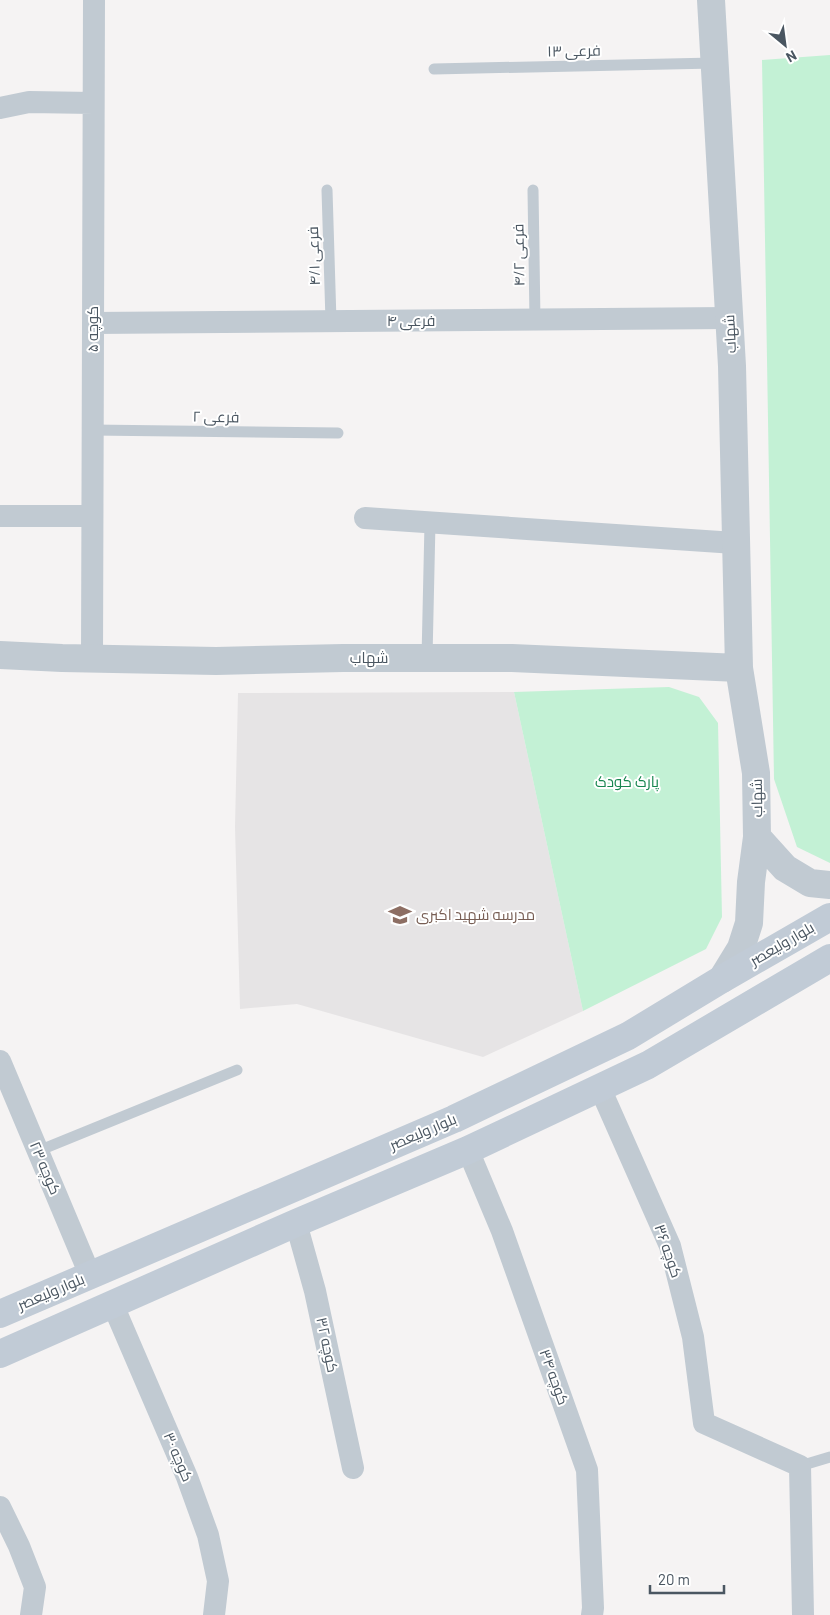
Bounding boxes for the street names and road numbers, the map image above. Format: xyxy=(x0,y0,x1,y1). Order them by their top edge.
street label: فرعی ۱۳ xyxy=(547,41,601,61)
street label: فرعی ۴/۲ xyxy=(508,224,530,286)
street label: فرعی ۴/۱ xyxy=(303,226,325,286)
street label: کوچه ۵ xyxy=(83,306,103,352)
street label: فرعی ۴ xyxy=(387,311,435,331)
street label: شهاب xyxy=(719,314,741,354)
street label: فرعی ۲ xyxy=(193,407,239,427)
street label: شهاب xyxy=(350,648,388,668)
street label: شهاب xyxy=(747,779,767,817)
street label: بلوار ولیعصر xyxy=(745,918,817,970)
street label: بلوار ولیعصر xyxy=(385,1109,459,1155)
street label: کوچه ۲۳ xyxy=(25,1138,65,1198)
street label: ۳۶ کوچه xyxy=(650,1222,686,1280)
street label: بلوار ولیعصر xyxy=(13,1269,87,1315)
street label: کوچه ۳۲ xyxy=(311,1315,343,1375)
street label: کوچه ۳۴ xyxy=(535,1346,573,1408)
street label: کوچه ۳۰ xyxy=(159,1429,197,1485)

